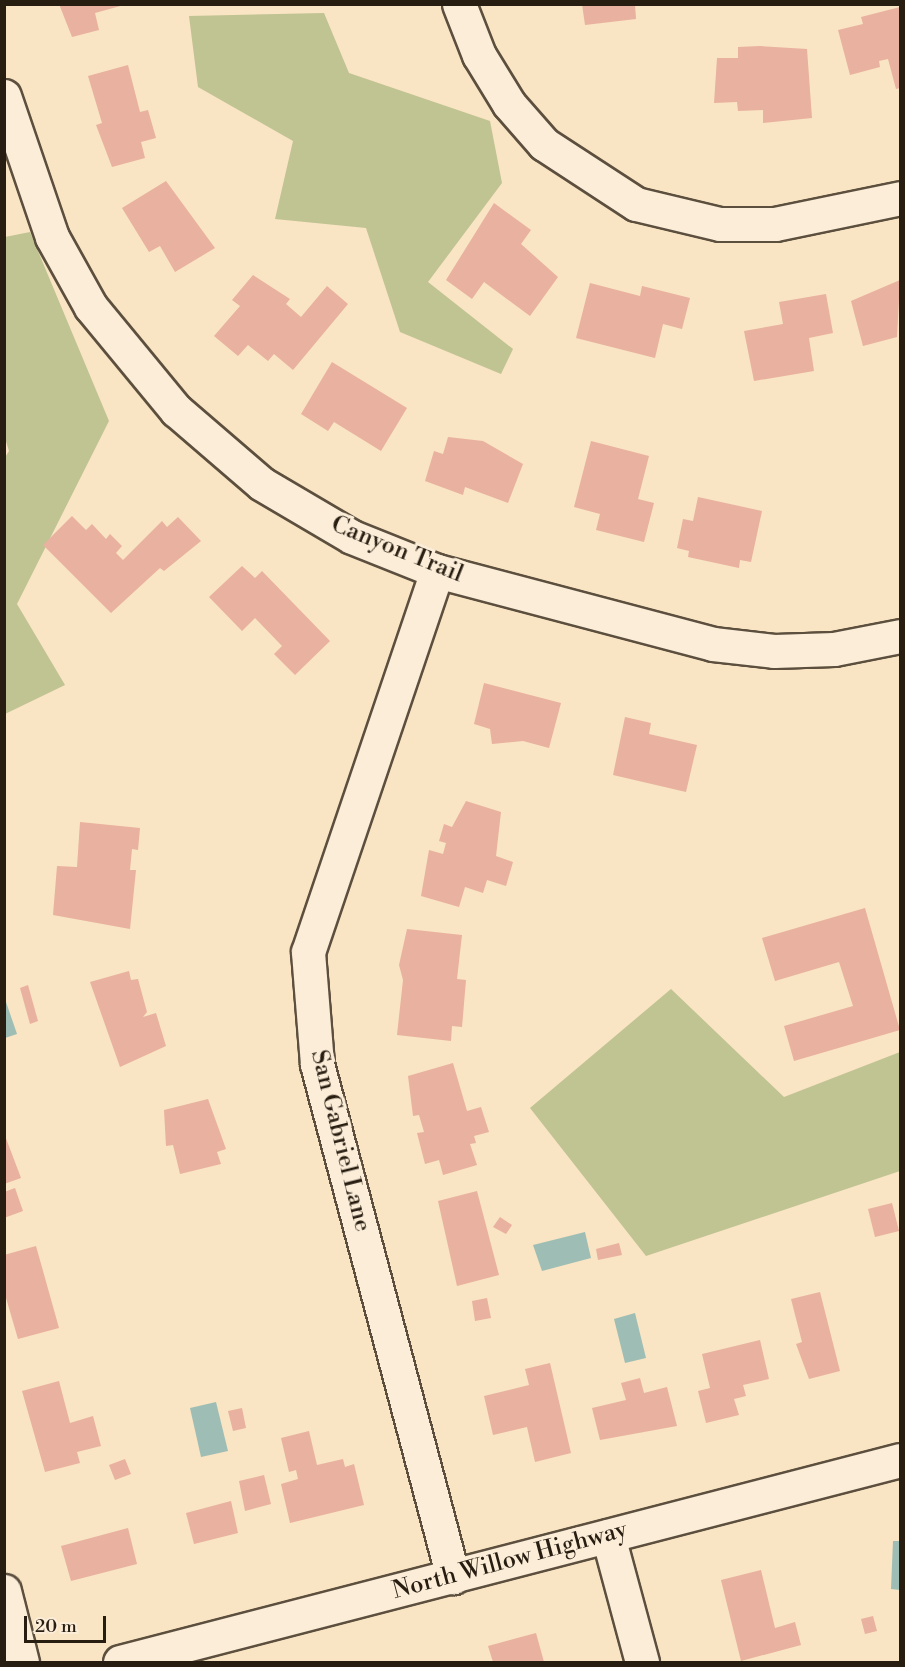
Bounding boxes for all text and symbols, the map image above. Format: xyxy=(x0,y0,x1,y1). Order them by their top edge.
street label: Canyon Trail xyxy=(327,510,467,590)
street label: San Gabriel Lane xyxy=(304,1047,376,1235)
street label: North Willow Highway xyxy=(390,1516,630,1606)
scale bar xyxy=(27,1604,110,1642)
text: 20 m xyxy=(35,1615,77,1638)

